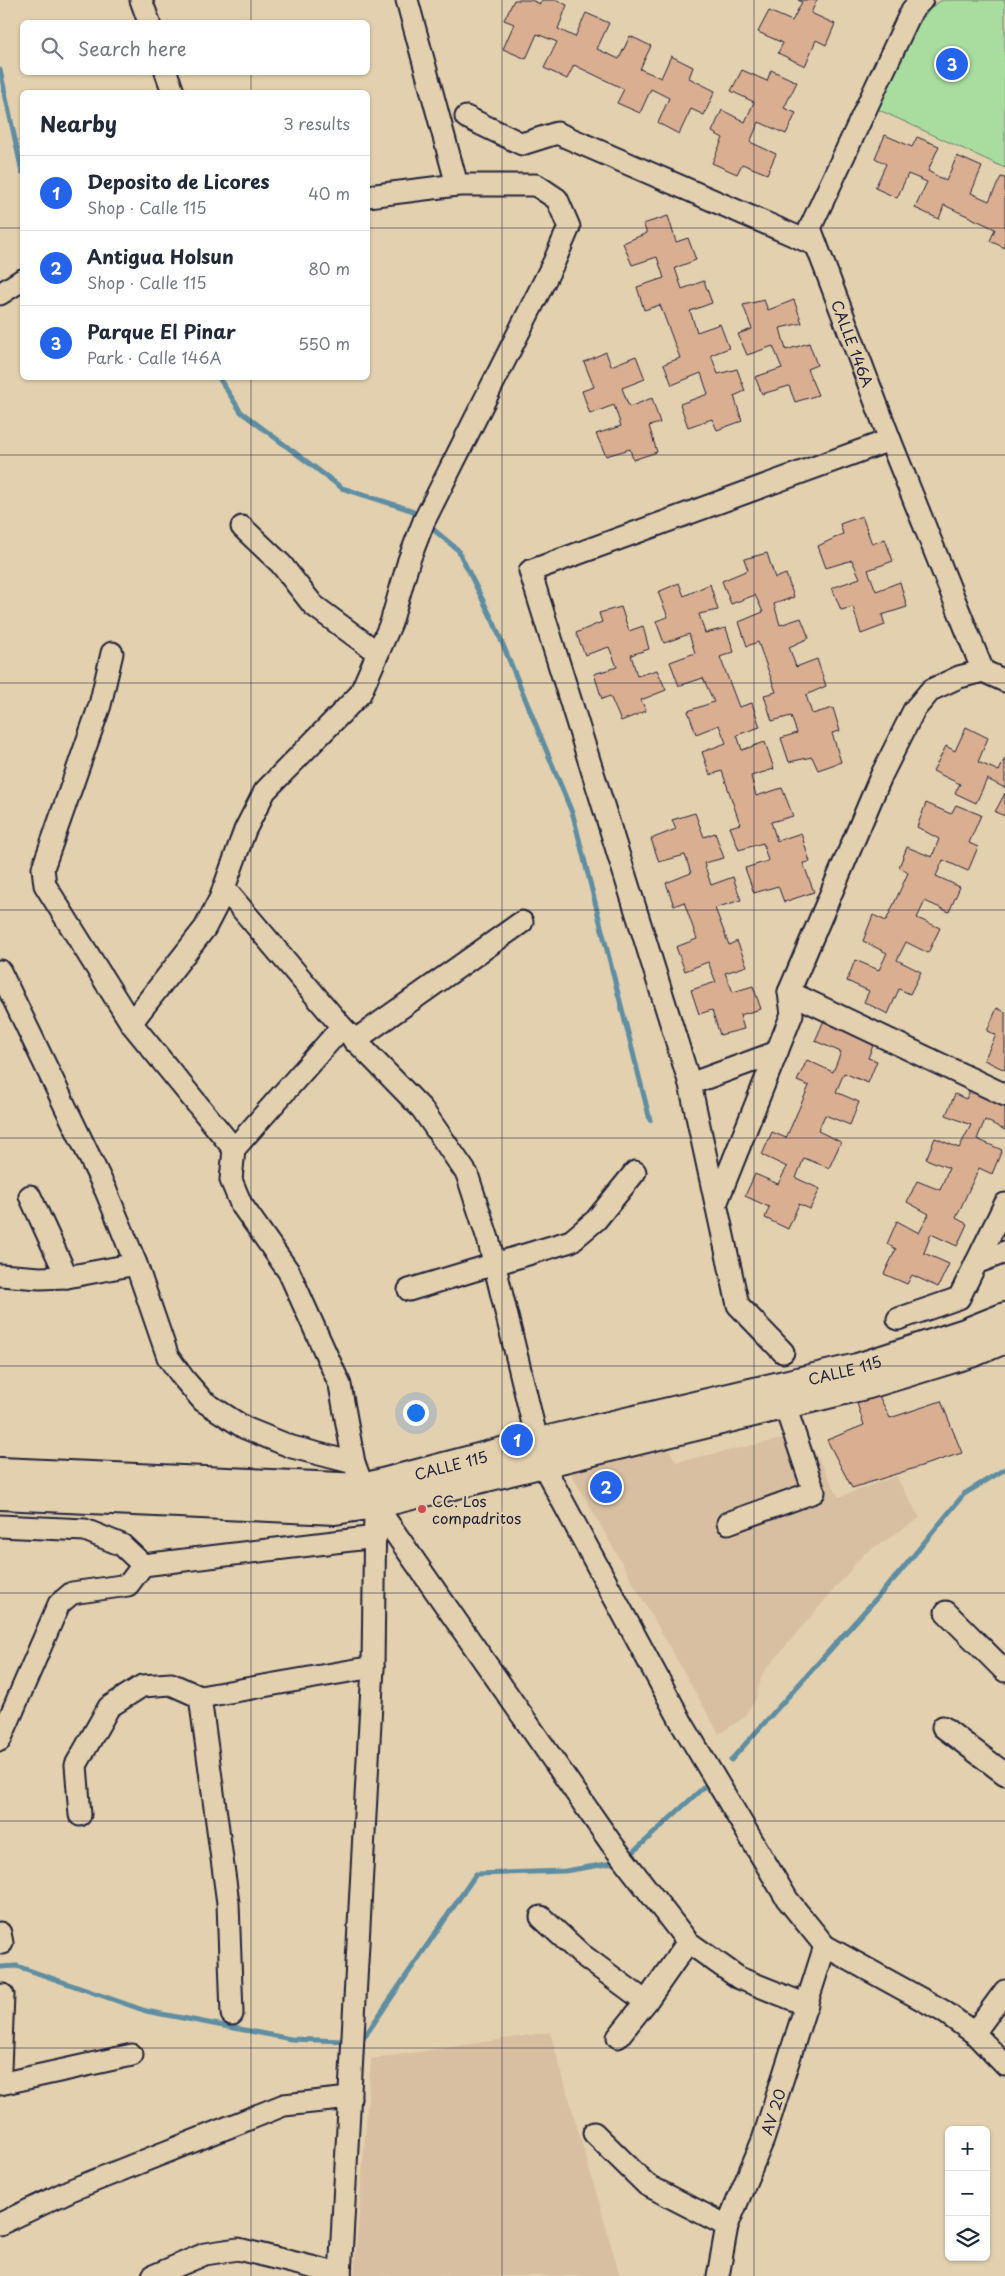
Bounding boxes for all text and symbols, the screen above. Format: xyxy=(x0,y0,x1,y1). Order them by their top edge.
search box xyxy=(20,20,370,75)
icon: search xyxy=(38,34,66,62)
text: Search here xyxy=(78,34,187,62)
pin: 3 xyxy=(936,45,968,83)
text: Nearby xyxy=(40,107,117,139)
text: 3 results xyxy=(283,111,350,135)
text: Deposito de Licores xyxy=(87,167,270,195)
text: 1 xyxy=(52,181,60,205)
text: 40 m xyxy=(308,181,350,205)
text: Shop · Calle 115 xyxy=(87,195,207,219)
text: Antigua Holsun xyxy=(87,242,234,270)
text: 2 xyxy=(50,256,62,280)
text: 80 m xyxy=(308,256,350,280)
text: Shop · Calle 115 xyxy=(87,270,207,294)
street label: CALLE 146A xyxy=(827,296,881,390)
text: Parque El Pinar xyxy=(87,317,236,345)
text: 3 xyxy=(51,331,61,355)
text: 550 m xyxy=(298,331,350,355)
text: Park · Calle 146A xyxy=(87,345,222,369)
street label: CALLE 115 xyxy=(806,1348,884,1390)
your location xyxy=(403,1400,429,1426)
pin: 1 xyxy=(501,1421,533,1459)
street label: CALLE 115 xyxy=(412,1444,490,1485)
pin: 2 xyxy=(590,1468,622,1506)
place label: CC. Los compadritos xyxy=(432,1489,521,1529)
marker: CC. Los compadritos xyxy=(416,1503,428,1515)
street label: AV 20 xyxy=(754,2085,790,2138)
map controls xyxy=(945,2126,990,2261)
button: + xyxy=(945,2126,990,2171)
button: − xyxy=(945,2171,990,2216)
button: layers xyxy=(945,2216,990,2261)

